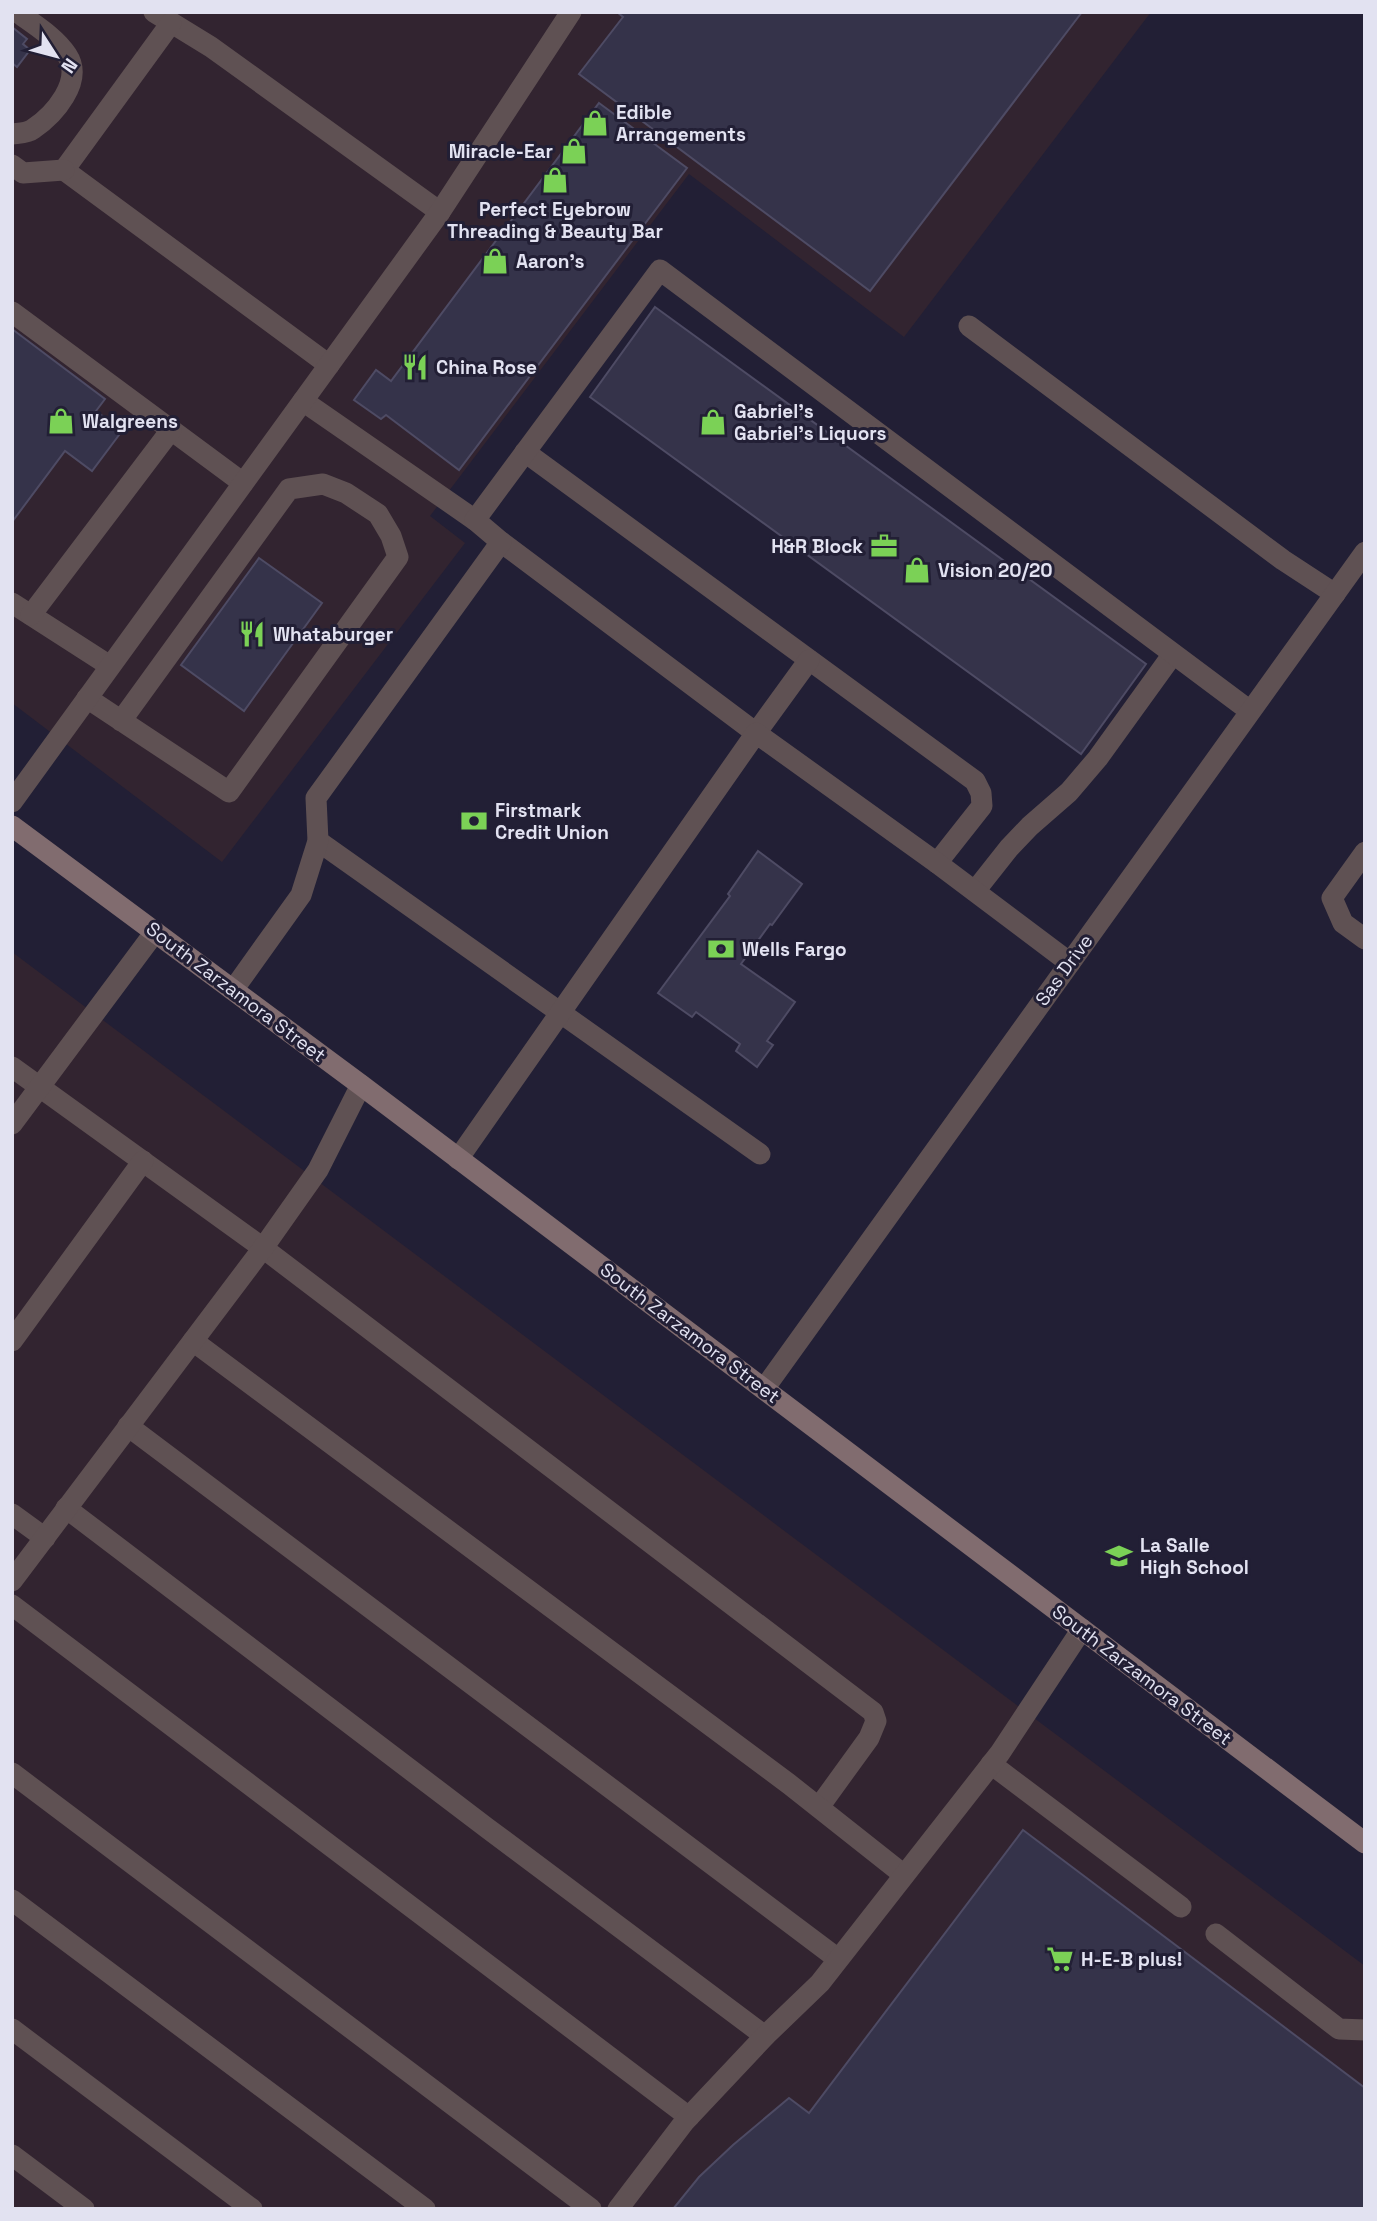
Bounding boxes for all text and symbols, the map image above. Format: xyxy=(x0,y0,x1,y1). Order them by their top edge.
north arrow xyxy=(21,21,91,91)
text: N xyxy=(55,53,83,78)
place label: Edible Arrangements xyxy=(616,100,746,147)
shop icon: Edible Arrangements xyxy=(580,108,610,138)
shop icon: Miracle-Ear xyxy=(559,136,589,166)
place label: Miracle-Ear xyxy=(449,139,553,164)
shop icon: Perfect Eyebrow Threading & Beauty Bar xyxy=(540,165,570,195)
place label: Perfect Eyebrow Threading & Beauty Bar xyxy=(447,197,663,244)
shop icon: Aaron's xyxy=(480,246,510,276)
place label: Aaron's xyxy=(516,249,585,274)
restaurant icon: China Rose xyxy=(400,352,430,382)
place label: China Rose xyxy=(436,355,537,380)
place label: Gabriel's Gabriel's Liquors xyxy=(734,399,887,446)
shop icon: Walgreens xyxy=(46,406,76,436)
shop icon: Gabriel's Gabriel's Liquors xyxy=(698,407,728,437)
place label: Walgreens xyxy=(82,409,178,434)
office icon: H&R Block xyxy=(869,531,899,561)
place label: H&R Block xyxy=(771,534,863,559)
shop icon: Vision 20/20 xyxy=(902,555,932,585)
place label: Vision 20/20 xyxy=(938,558,1053,583)
restaurant icon: Whataburger xyxy=(237,619,267,649)
place label: Whataburger xyxy=(273,622,393,647)
place label: Firstmark Credit Union xyxy=(495,798,609,845)
bank icon: Firstmark Credit Union xyxy=(459,806,489,836)
street label: South Zarzamora Street xyxy=(141,916,331,1068)
street label: Sas Drive xyxy=(1030,929,1098,1011)
bank icon: Wells Fargo xyxy=(706,934,736,964)
place label: Wells Fargo xyxy=(742,937,847,962)
street label: South Zarzamora Street xyxy=(595,1257,785,1409)
place label: La Salle High School xyxy=(1140,1533,1249,1580)
school or university icon: La Salle High School xyxy=(1104,1541,1134,1571)
street label: South Zarzamora Street xyxy=(1047,1599,1237,1751)
supermarket icon: H-E-B plus! xyxy=(1045,1944,1075,1974)
place label: H-E-B plus! xyxy=(1081,1947,1182,1972)

